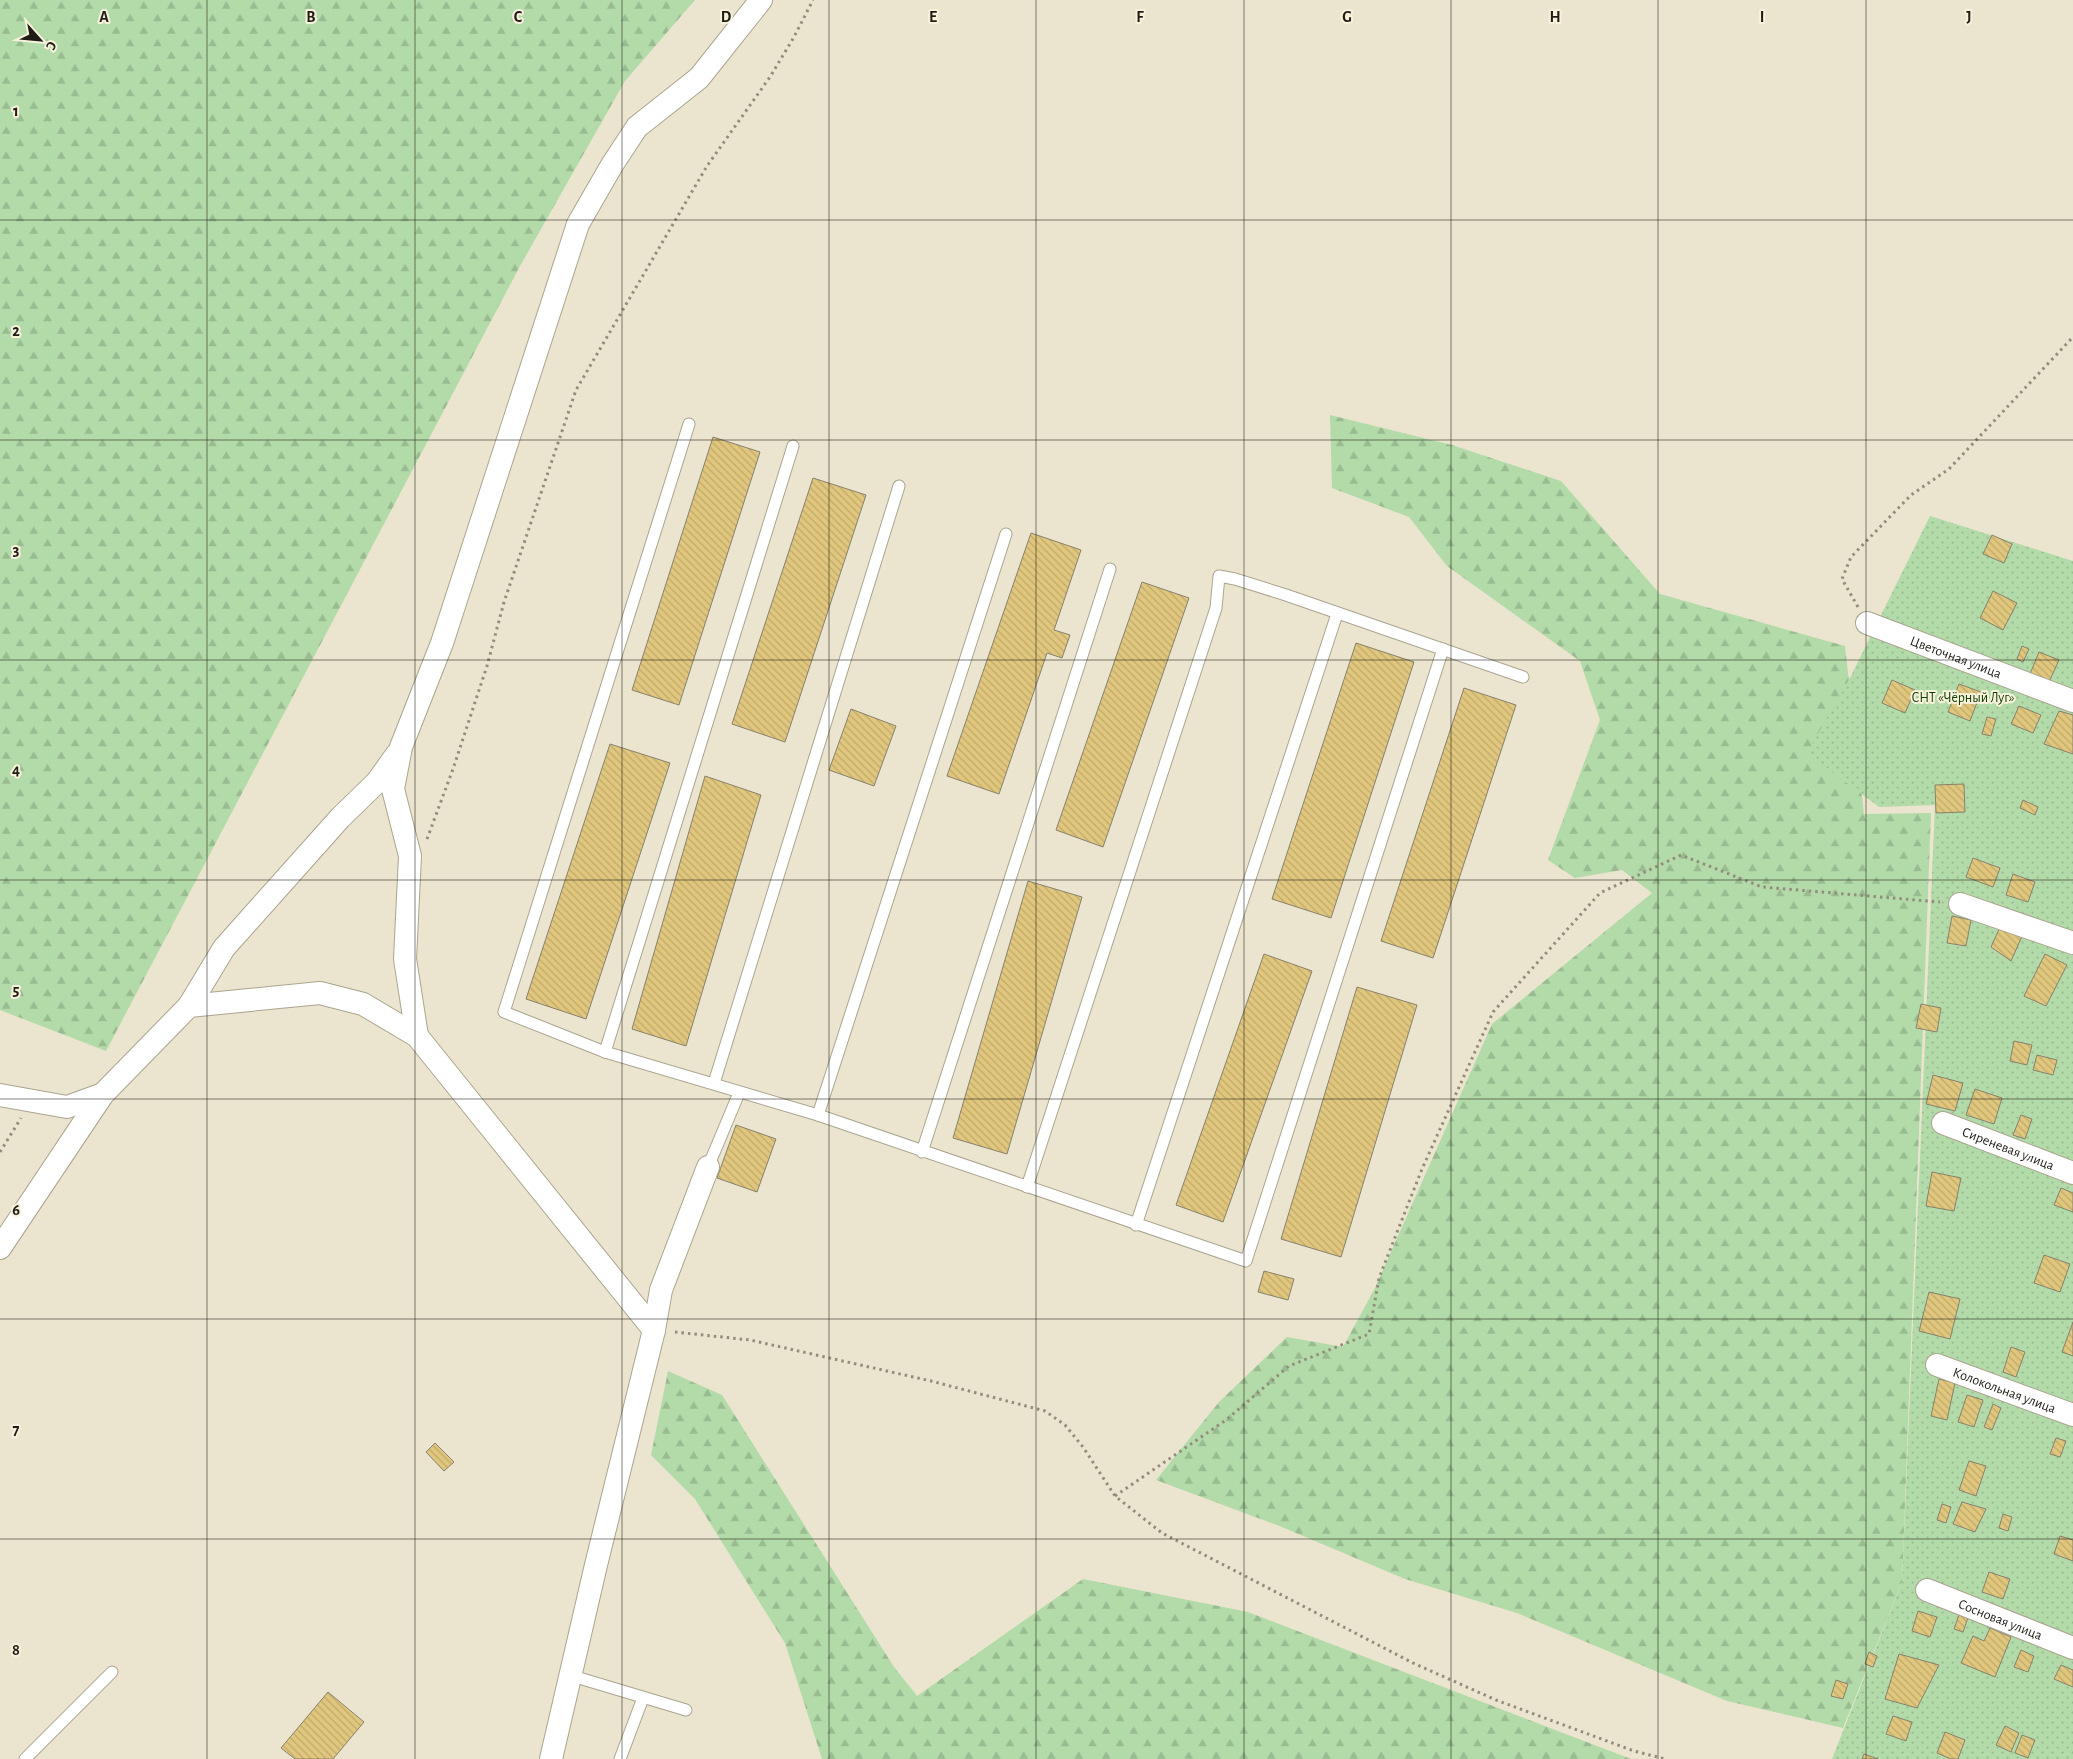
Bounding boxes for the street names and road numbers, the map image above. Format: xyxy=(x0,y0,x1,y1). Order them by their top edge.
street label: Цветочная улица xyxy=(1908,634,2004,681)
street label: Сиреневая улица xyxy=(1960,1125,2057,1173)
street label: Колокольная улица xyxy=(1951,1365,2058,1416)
street label: Сосновая улица xyxy=(1956,1597,2045,1643)

